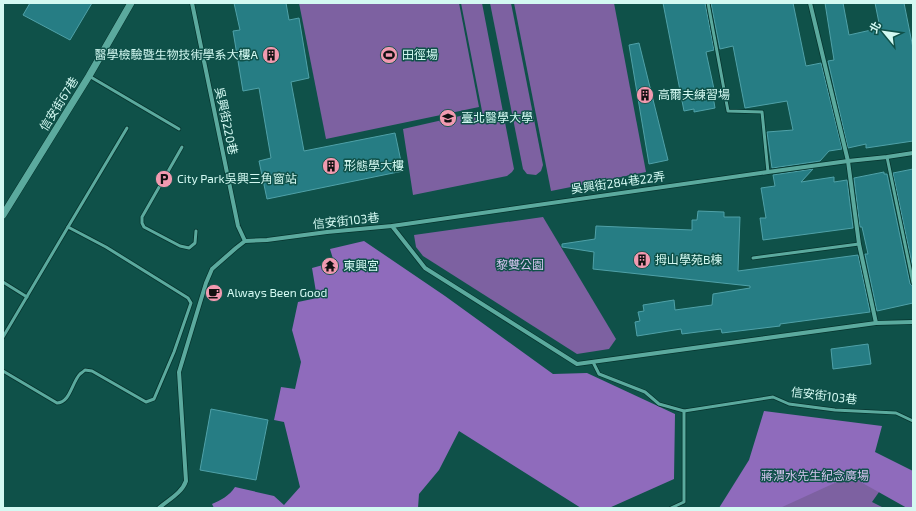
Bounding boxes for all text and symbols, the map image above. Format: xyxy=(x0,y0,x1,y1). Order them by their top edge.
north arrow xyxy=(864,12,904,52)
text: 北 xyxy=(866,19,883,35)
building icon: 醫學檢驗暨生物技術學系大樓A xyxy=(261,45,281,65)
sports icon: 田徑場 xyxy=(379,45,399,65)
place label: 醫學檢驗暨生物技術學系大樓A xyxy=(95,47,259,61)
place label: 田徑場 xyxy=(402,47,438,61)
street label: 信安街67巷 xyxy=(36,74,80,133)
building icon: 高爾夫練習場 xyxy=(635,85,655,105)
street label: 吳興街220巷 xyxy=(213,86,241,156)
place label: 高爾夫練習場 xyxy=(658,87,730,101)
school or university icon: 臺北醫學大學 xyxy=(438,108,458,128)
place label: 臺北醫學大學 xyxy=(461,110,533,124)
building icon: 形態學大樓 xyxy=(321,156,341,176)
place label: 形態學大樓 xyxy=(344,158,404,172)
street label: 吳興街284巷22弄 xyxy=(570,168,666,196)
parking icon: City Park吳興三角窗站 xyxy=(154,169,174,189)
place label: City Park吳興三角窗站 xyxy=(177,171,297,185)
street label: 信安街103巷 xyxy=(312,210,380,230)
building icon: 拇山學苑B棟 xyxy=(632,250,652,270)
place label: 拇山學苑B棟 xyxy=(655,252,722,266)
temple icon: 東興宮 xyxy=(320,256,340,276)
park label: 黎雙公園 xyxy=(496,257,544,271)
place label: 東興宮 xyxy=(343,258,379,272)
cafe icon: Always Been Good xyxy=(204,283,224,303)
place label: Always Been Good xyxy=(227,285,327,299)
street label: 信安街103巷 xyxy=(790,384,858,406)
park label: 蔣渭水先生紀念廣場 xyxy=(761,468,869,482)

